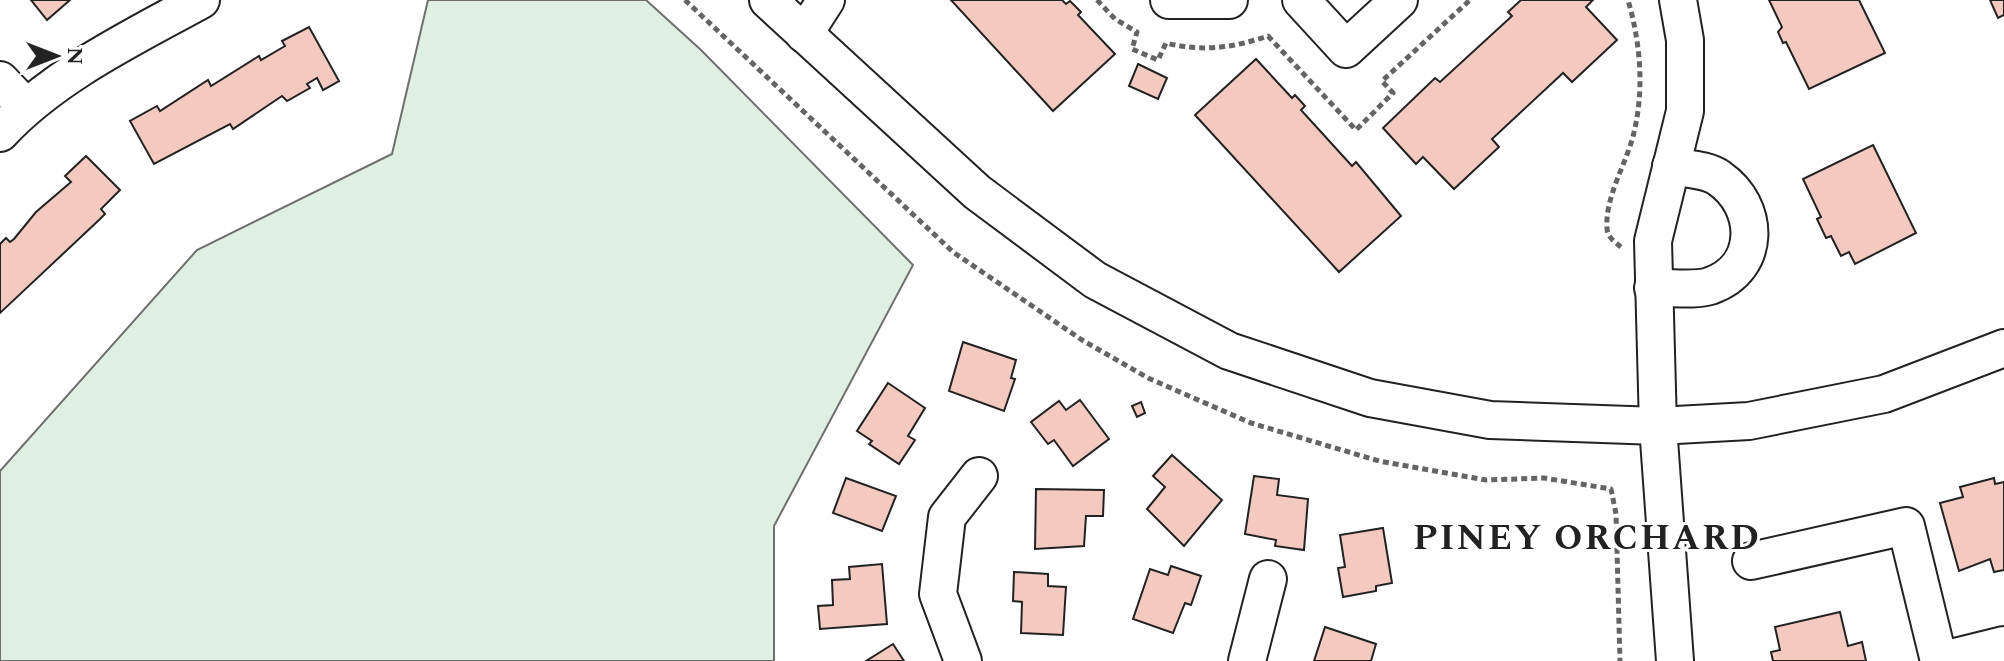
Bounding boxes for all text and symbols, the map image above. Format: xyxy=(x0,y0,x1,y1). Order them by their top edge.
north arrow xyxy=(16,16,96,96)
text: N xyxy=(58,47,91,65)
district label: PINEY ORCHARD xyxy=(1413,511,1761,566)

